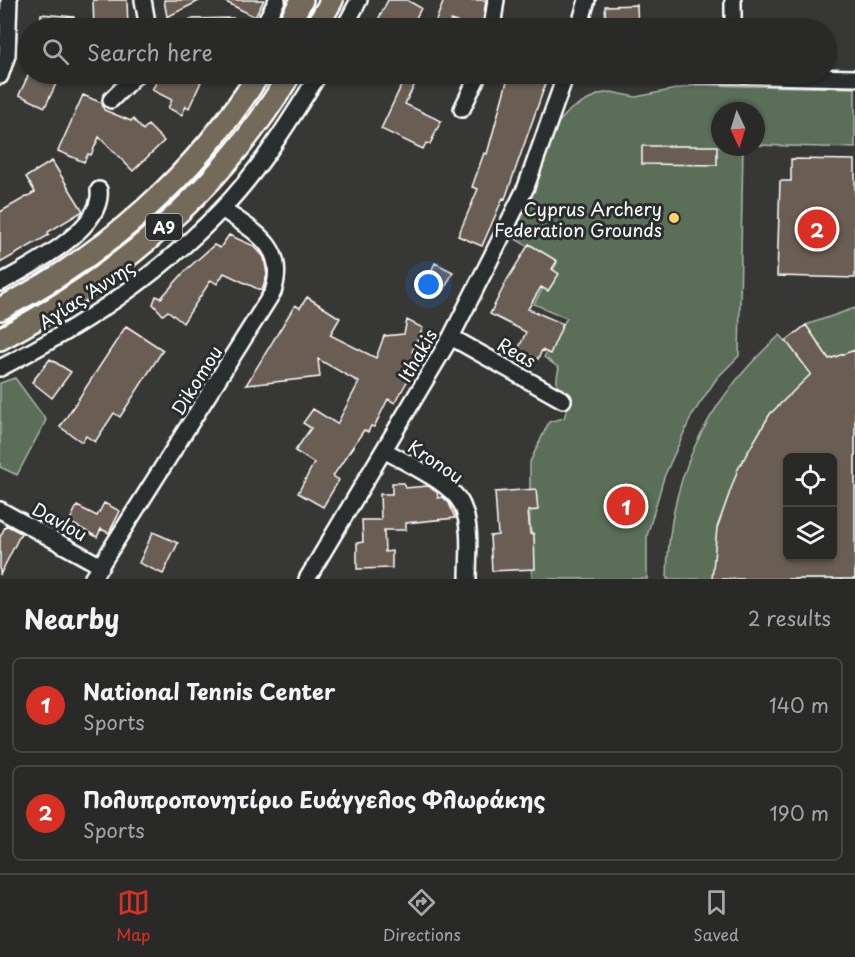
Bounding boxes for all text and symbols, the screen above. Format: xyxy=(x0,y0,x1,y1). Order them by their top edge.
search box xyxy=(18,18,837,84)
icon: search xyxy=(39,35,72,68)
text: Search here xyxy=(87,35,213,68)
north arrow xyxy=(711,102,765,156)
place label: Cyprus Archery Federation Grounds xyxy=(494,195,662,243)
pin: 2 xyxy=(798,206,836,252)
marker: Cyprus Archery Federation Grounds xyxy=(667,211,681,225)
road number: A9 xyxy=(146,214,182,240)
street label: Αγίας Άννης xyxy=(33,253,139,335)
your location xyxy=(414,270,443,299)
street label: Ithakis xyxy=(391,323,443,387)
street label: Reas xyxy=(493,330,541,374)
street label: Dikomou xyxy=(164,340,228,420)
street label: Kronou xyxy=(403,433,469,489)
map controls xyxy=(783,453,837,561)
button: locate xyxy=(783,453,837,507)
pin: 1 xyxy=(606,484,646,528)
street label: Davlou xyxy=(28,495,92,547)
button: layers xyxy=(783,507,837,561)
text: Nearby xyxy=(24,599,119,638)
text: 2 results xyxy=(748,603,831,633)
text: National Tennis Center xyxy=(83,674,335,707)
text: 1 xyxy=(41,690,50,720)
text: 140 m xyxy=(769,690,829,720)
text: Sports xyxy=(83,707,145,737)
text: Πολυπροπονητίριο Ευάγγελος Φλωράκης xyxy=(83,782,545,815)
text: 2 xyxy=(38,798,53,828)
text: 190 m xyxy=(770,798,829,828)
text: Sports xyxy=(83,815,145,845)
tab: Map xyxy=(116,886,150,946)
tab: Directions xyxy=(383,886,461,946)
tab: Saved xyxy=(693,886,739,946)

